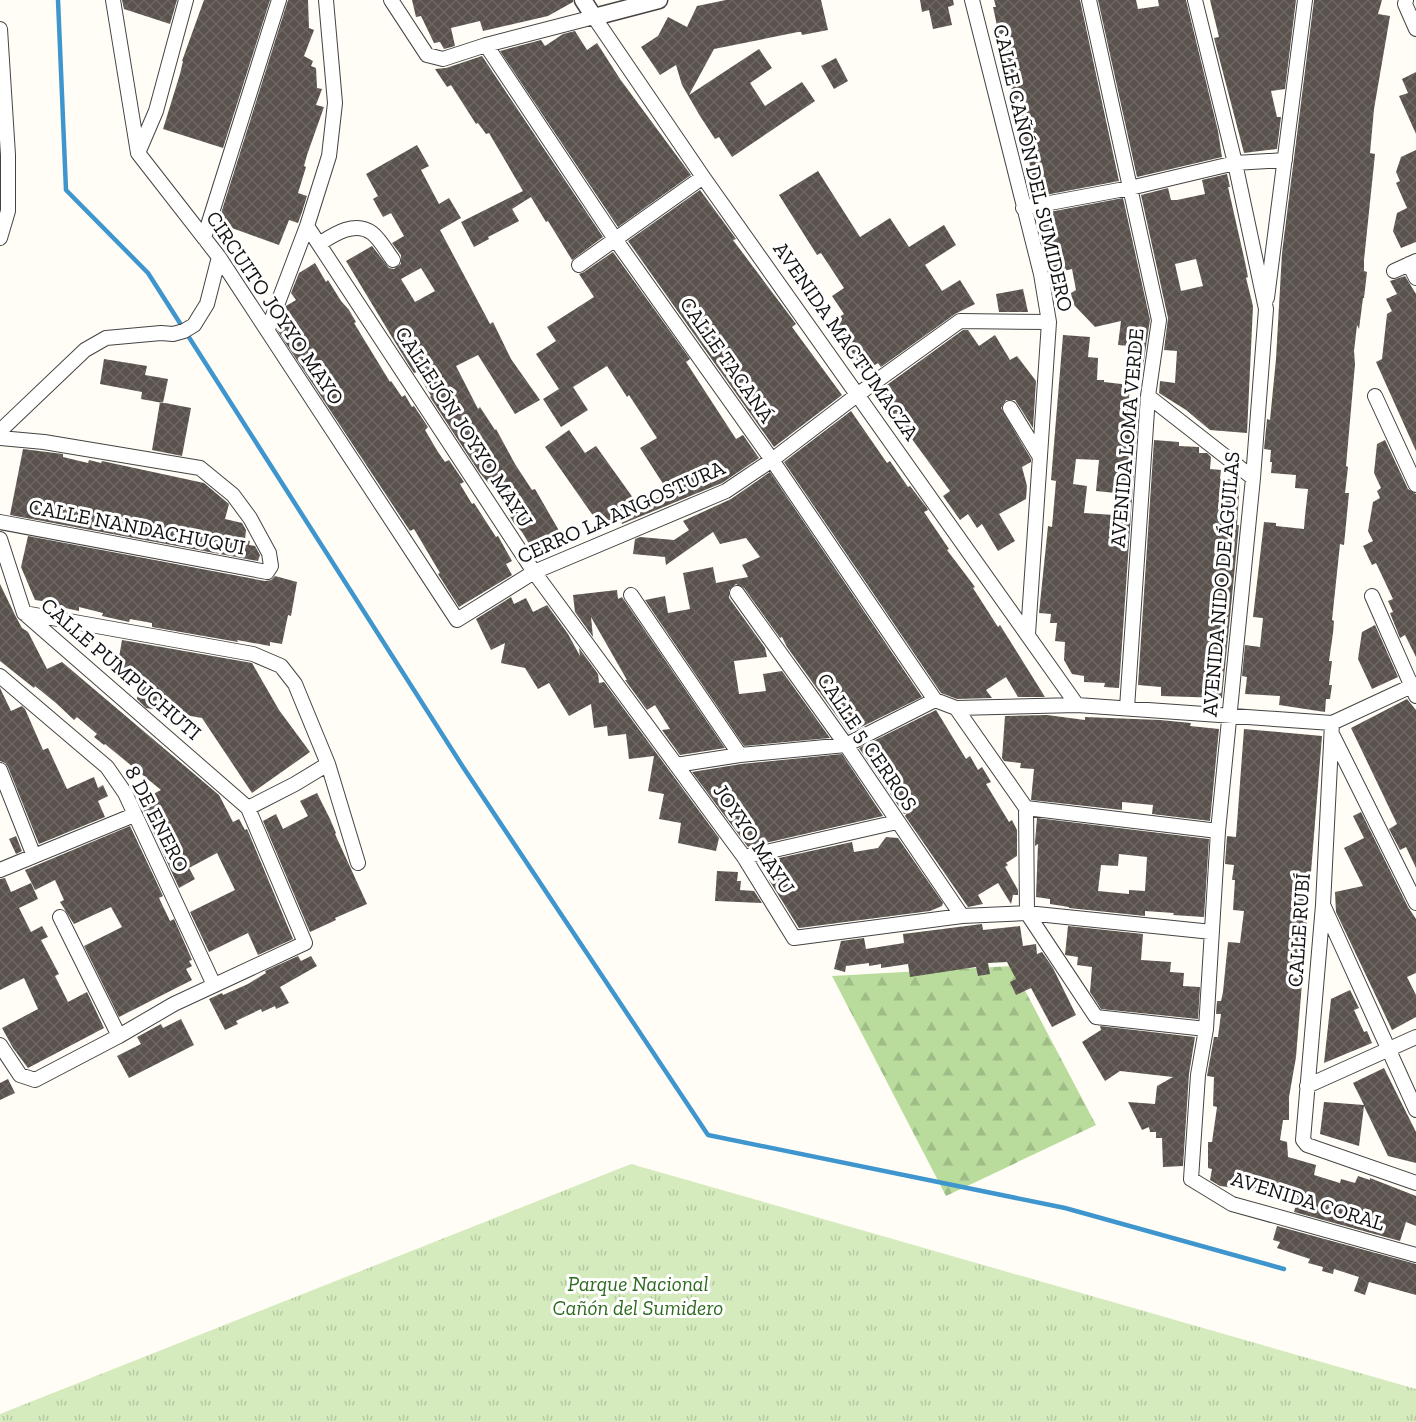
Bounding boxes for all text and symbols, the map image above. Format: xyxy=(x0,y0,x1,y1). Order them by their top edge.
street label: CALLE CAÑÓN DEL SUMIDERO xyxy=(988,22,1079,314)
street label: CIRCUITO JOYYO MAYO xyxy=(201,206,350,409)
street label: AVENIDA MACTUMACZA xyxy=(768,237,925,445)
street label: CALLE TACANÁ xyxy=(675,292,780,428)
street label: CALLEJÓN JOYYO MAYU xyxy=(390,322,539,532)
street label: AVENIDA LOMA VERDE xyxy=(1104,327,1149,549)
street label: AVENIDA NIDO DE ÁGUILAS xyxy=(1196,450,1245,718)
street label: CERRO LA ANGOSTURA xyxy=(513,454,729,569)
street label: CALLE NANDACHUQUI xyxy=(27,493,247,560)
street label: CALLE PUMPUCHUTI xyxy=(36,592,207,745)
street label: CALLE 5 CERROS xyxy=(812,668,923,815)
street label: 8 DE ENERO xyxy=(120,761,195,876)
street label: JOYYO MAYU xyxy=(708,779,800,899)
street label: CALLE RUBÍ xyxy=(1282,872,1315,988)
street label: AVENIDA CORAL xyxy=(1229,1165,1388,1236)
park label: Parque Nacional Cañón del Sumidero xyxy=(553,1271,723,1320)

